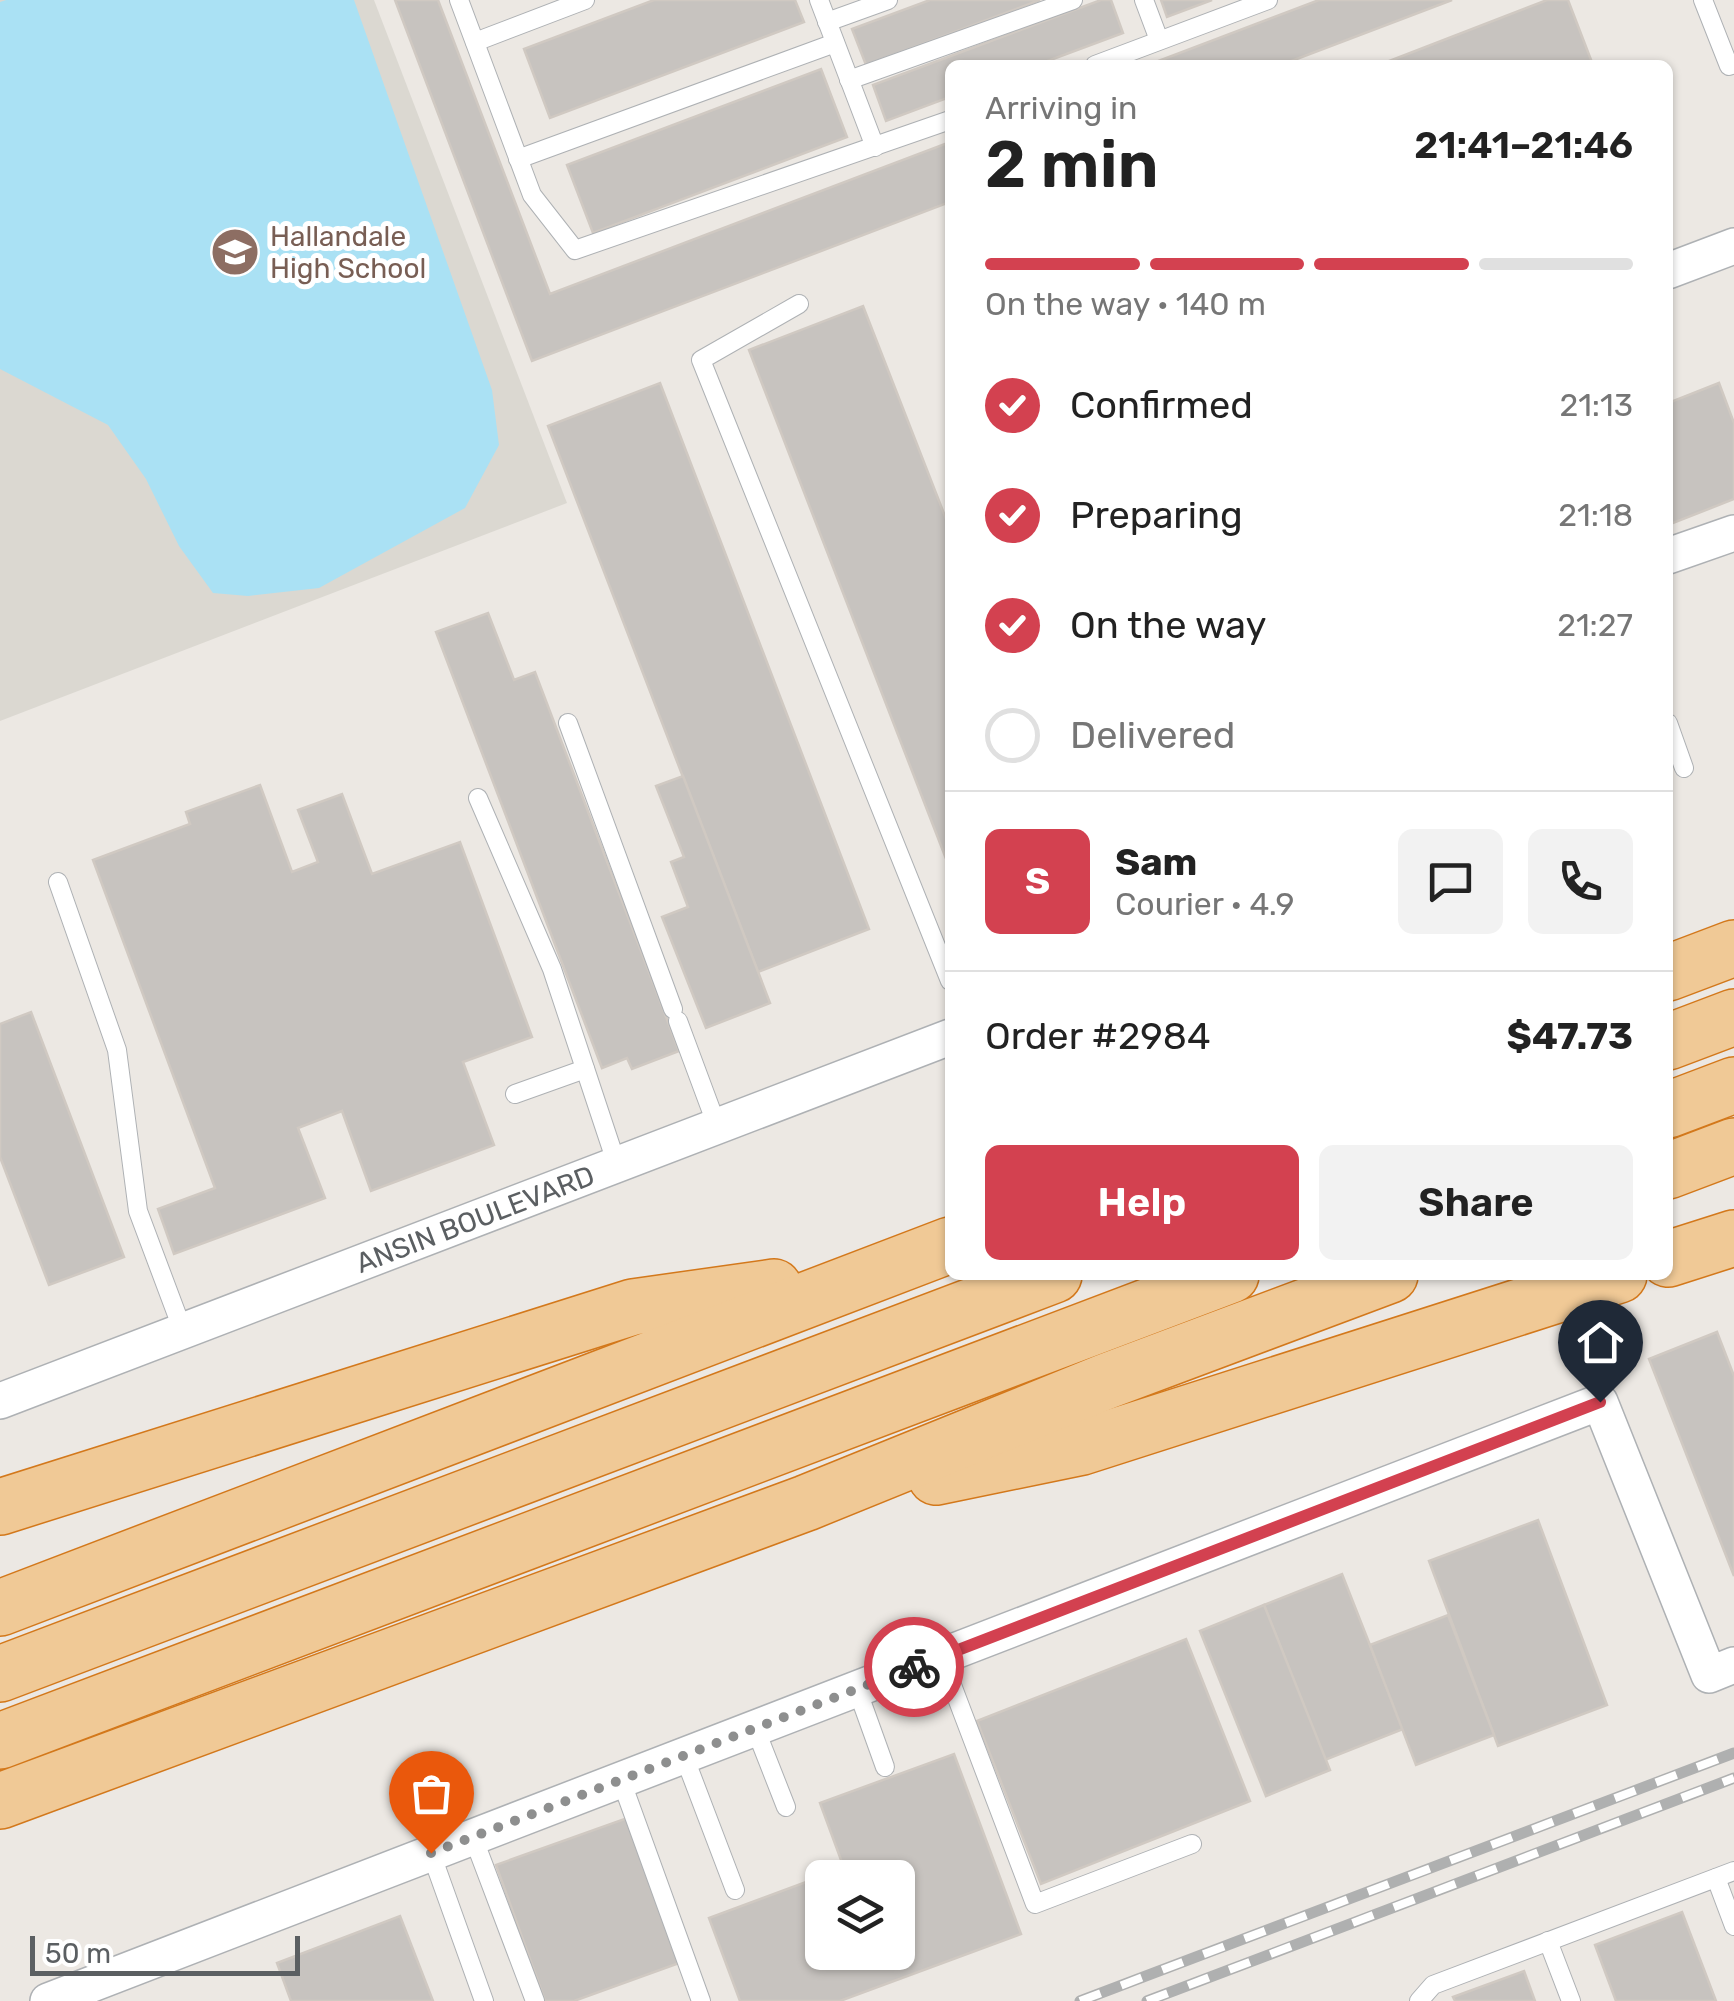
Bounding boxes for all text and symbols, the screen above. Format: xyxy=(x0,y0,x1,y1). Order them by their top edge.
text: Arriving in xyxy=(985,89,1137,127)
text: 21:41–21:46 xyxy=(1414,122,1633,168)
text: 2 min xyxy=(985,126,1159,203)
place label: Hallandale High School xyxy=(270,220,426,285)
school or university icon: Hallandale High School xyxy=(209,226,261,278)
text: On the way · 140 m xyxy=(985,285,1266,323)
icon: check xyxy=(985,378,1040,433)
text: Confirmed xyxy=(1070,382,1253,428)
text: 21:13 xyxy=(1559,386,1633,424)
icon: check xyxy=(985,488,1040,543)
text: Preparing xyxy=(1070,492,1243,538)
text: 21:18 xyxy=(1558,496,1633,534)
icon: check xyxy=(985,598,1040,653)
text: On the way xyxy=(1070,602,1266,648)
text: 21:27 xyxy=(1557,606,1633,644)
text: Delivered xyxy=(1070,712,1235,758)
button: chat xyxy=(1398,829,1503,934)
button: phone xyxy=(1528,829,1633,934)
text: Sam xyxy=(1115,839,1197,885)
text: S xyxy=(1025,858,1050,904)
text: Courier · 4.9 xyxy=(1115,885,1294,923)
text: Order #2984 xyxy=(985,1013,1211,1059)
text: $47.73 xyxy=(1507,1013,1633,1059)
button: Help xyxy=(985,1145,1299,1260)
button: Share xyxy=(1319,1145,1633,1260)
street label: ANSIN BOULEVARD xyxy=(351,1159,599,1280)
pin xyxy=(1558,1300,1643,1403)
icon: home xyxy=(1573,1315,1628,1370)
courier xyxy=(864,1617,964,1717)
icon: bike xyxy=(887,1640,942,1695)
pin xyxy=(389,1751,474,1854)
icon: bag xyxy=(404,1766,459,1821)
map controls xyxy=(805,1860,915,1970)
button: layers xyxy=(805,1860,915,1970)
scale bar xyxy=(30,1931,300,1976)
text: 50 m xyxy=(45,1937,111,1970)

